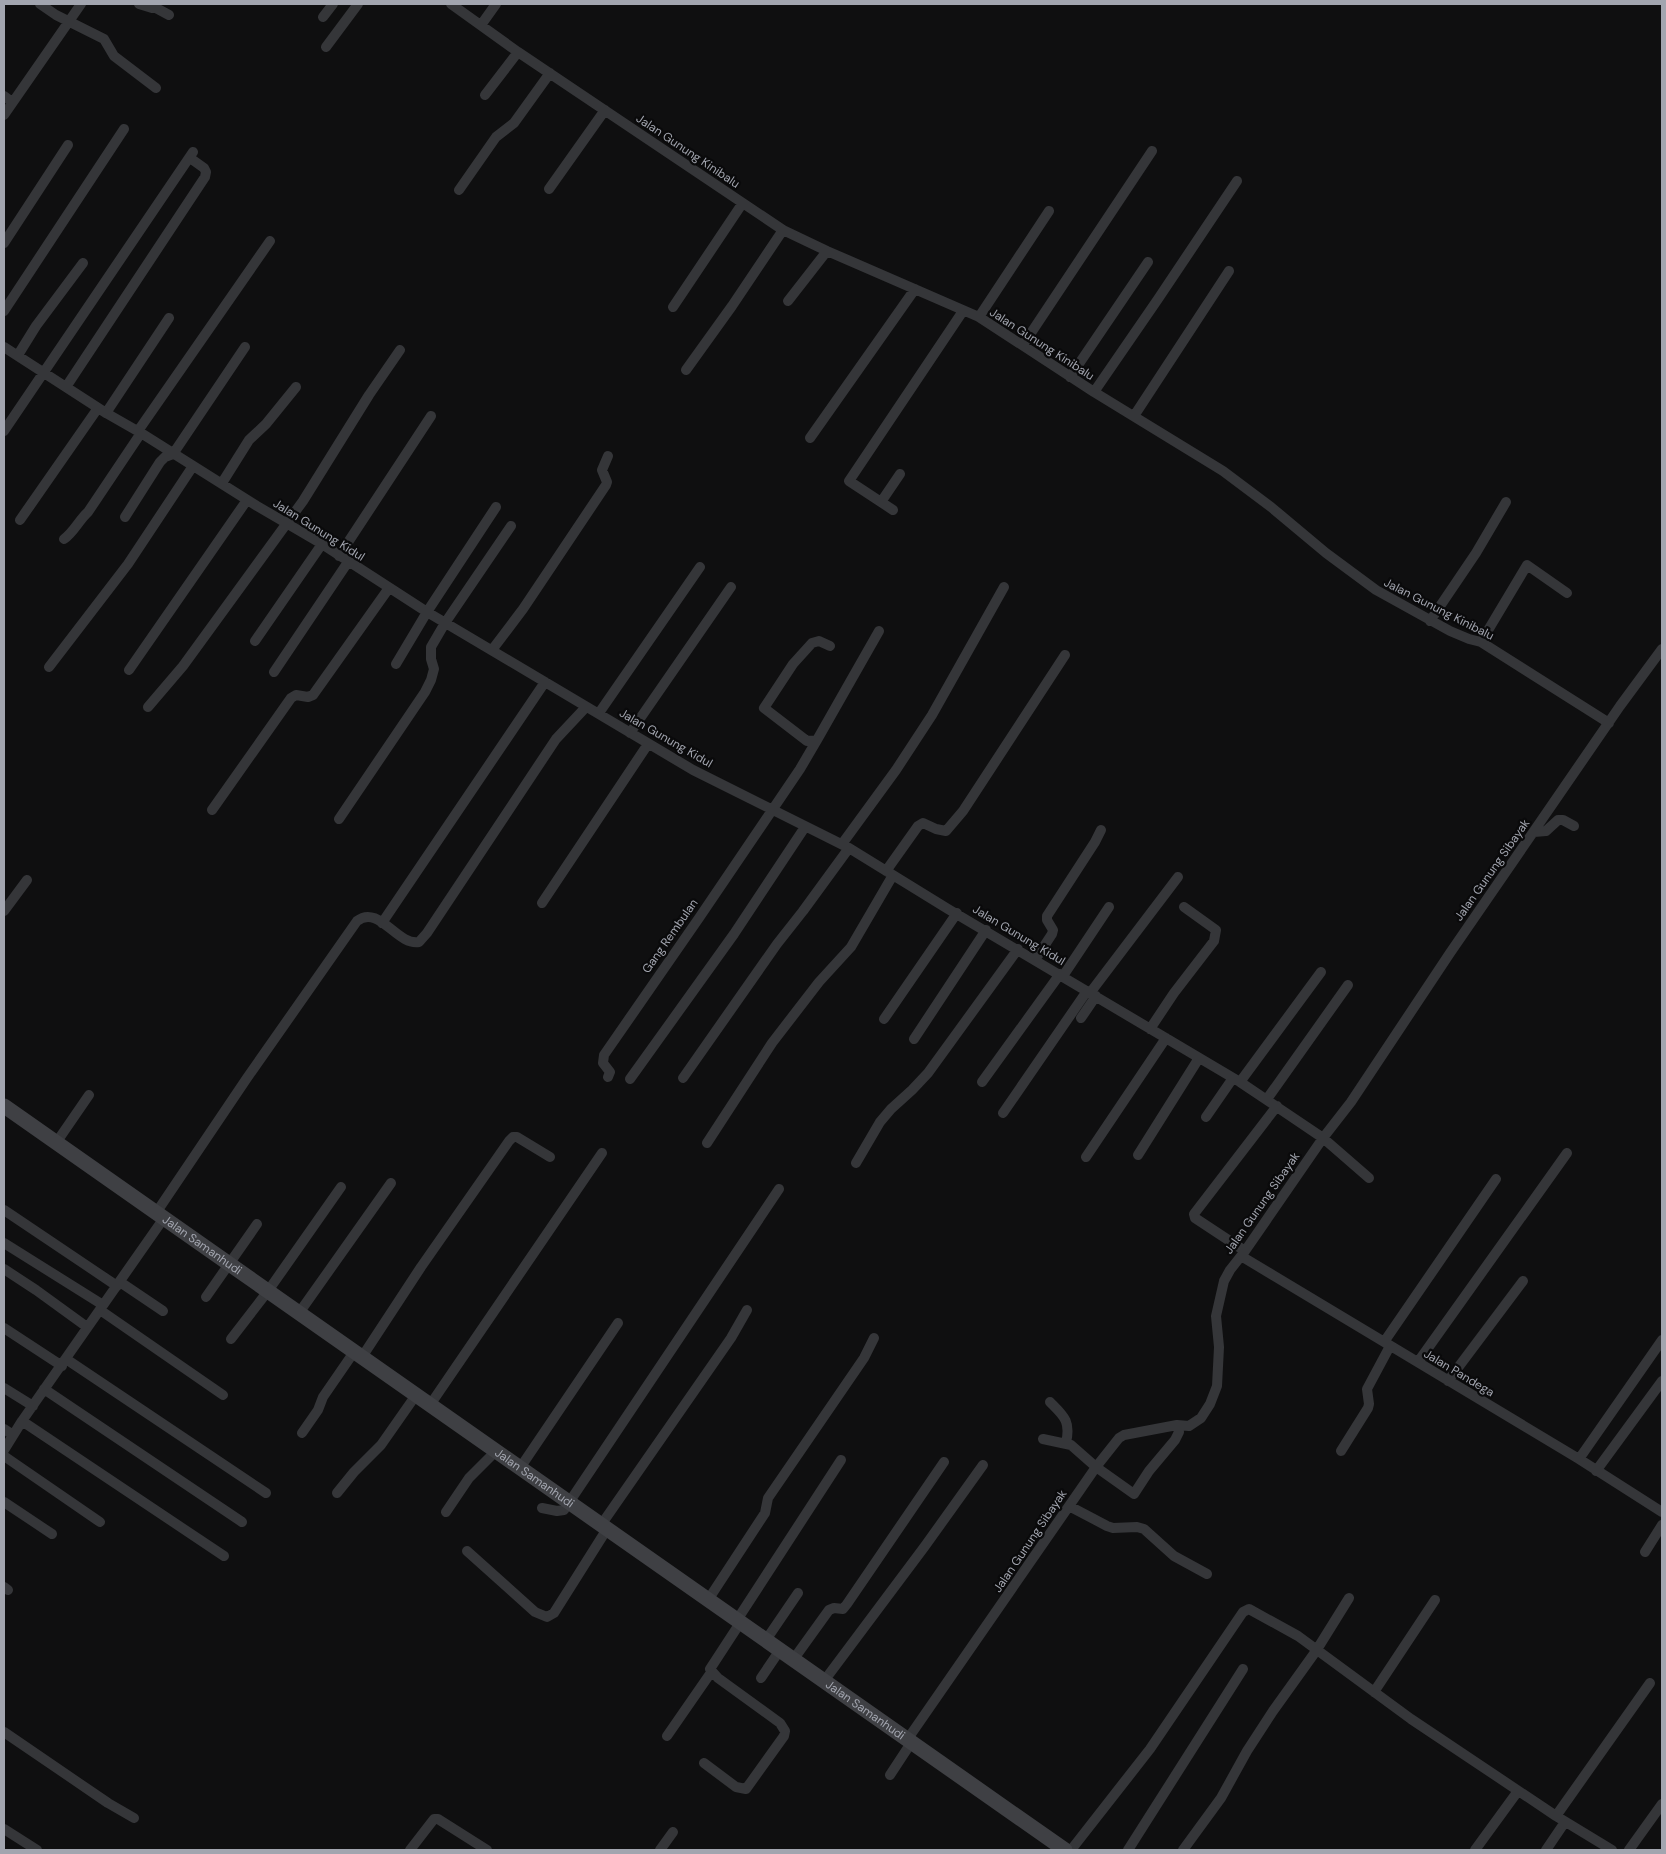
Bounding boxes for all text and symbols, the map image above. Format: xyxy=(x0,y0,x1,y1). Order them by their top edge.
street label: Jalan Gunung Kinibalu xyxy=(633,110,743,192)
street label: Jalan Gunung Kinibalu xyxy=(987,304,1097,384)
street label: Jalan Gunung Kidul xyxy=(270,495,368,565)
street label: Jalan Gunung Kinibalu xyxy=(1381,574,1497,644)
street label: Jalan Gunung Kidul xyxy=(616,705,716,771)
street label: Jalan Gunung Sibayak xyxy=(1451,816,1533,924)
street label: Gang Rembulan xyxy=(638,896,702,976)
street label: Jalan Gunung Kidul xyxy=(970,901,1068,969)
street label: Jalan Gunung Sibayak xyxy=(1221,1149,1303,1257)
street label: Jalan Samanhudi xyxy=(159,1211,245,1278)
street label: Jalan Pandega xyxy=(1421,1346,1497,1400)
street label: Jalan Samanhudi xyxy=(492,1445,578,1512)
street label: Jalan Gunung Sibayak xyxy=(990,1486,1070,1596)
street label: Jalan Samanhudi xyxy=(822,1677,908,1744)

